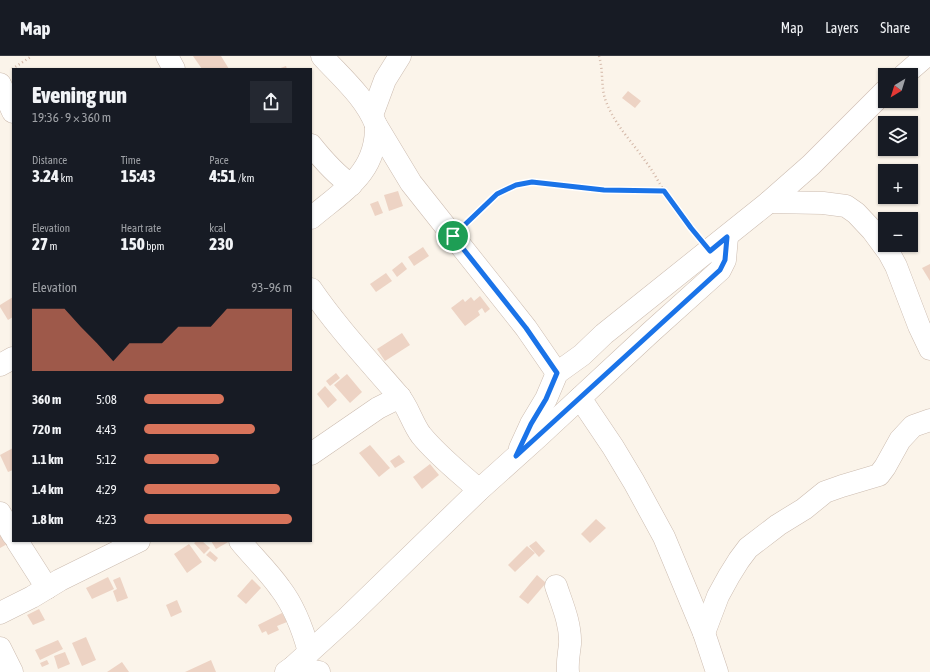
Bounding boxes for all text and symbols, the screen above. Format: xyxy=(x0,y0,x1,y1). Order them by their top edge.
text: Map xyxy=(20,17,51,39)
text: Map xyxy=(781,20,803,36)
text: Layers xyxy=(825,20,858,36)
text: Share xyxy=(880,20,910,36)
north arrow xyxy=(878,68,918,108)
map controls xyxy=(878,68,918,252)
button: share xyxy=(250,81,292,123)
text: Evening run xyxy=(32,82,127,108)
text: 19:36 · 9 × 360 m xyxy=(32,110,111,125)
button: layers xyxy=(878,116,918,156)
text: Distance xyxy=(32,154,67,166)
text: Time xyxy=(121,154,141,166)
text: Pace xyxy=(209,154,229,166)
button: + xyxy=(878,164,918,204)
text: 3.24 xyxy=(32,166,59,186)
text: 15:43 xyxy=(121,166,156,186)
text: 4:51 xyxy=(209,166,236,186)
text: km xyxy=(59,172,73,184)
text: /km xyxy=(236,172,254,184)
button: − xyxy=(878,212,918,252)
pin xyxy=(436,219,470,253)
text: Elevation xyxy=(32,222,70,234)
text: Heart rate xyxy=(121,222,161,234)
text: kcal xyxy=(209,222,226,234)
icon: arrive xyxy=(442,225,464,247)
text: 27 xyxy=(32,234,48,254)
text: 150 xyxy=(121,234,145,254)
text: 230 xyxy=(209,234,233,254)
text: m xyxy=(48,240,57,252)
text: bpm xyxy=(145,240,165,252)
text: Elevation xyxy=(32,280,77,295)
text: 93–96 m xyxy=(251,280,292,295)
text: 360 m xyxy=(32,392,61,407)
text: 5:08 xyxy=(96,392,117,407)
text: 720 m xyxy=(32,422,61,437)
text: 4:43 xyxy=(96,422,117,437)
text: 1.1 km xyxy=(32,452,63,467)
text: 5:12 xyxy=(96,452,117,467)
text: 1.4 km xyxy=(32,482,63,497)
text: 4:29 xyxy=(96,482,117,497)
text: 1.8 km xyxy=(32,512,63,527)
text: 4:23 xyxy=(96,512,117,527)

